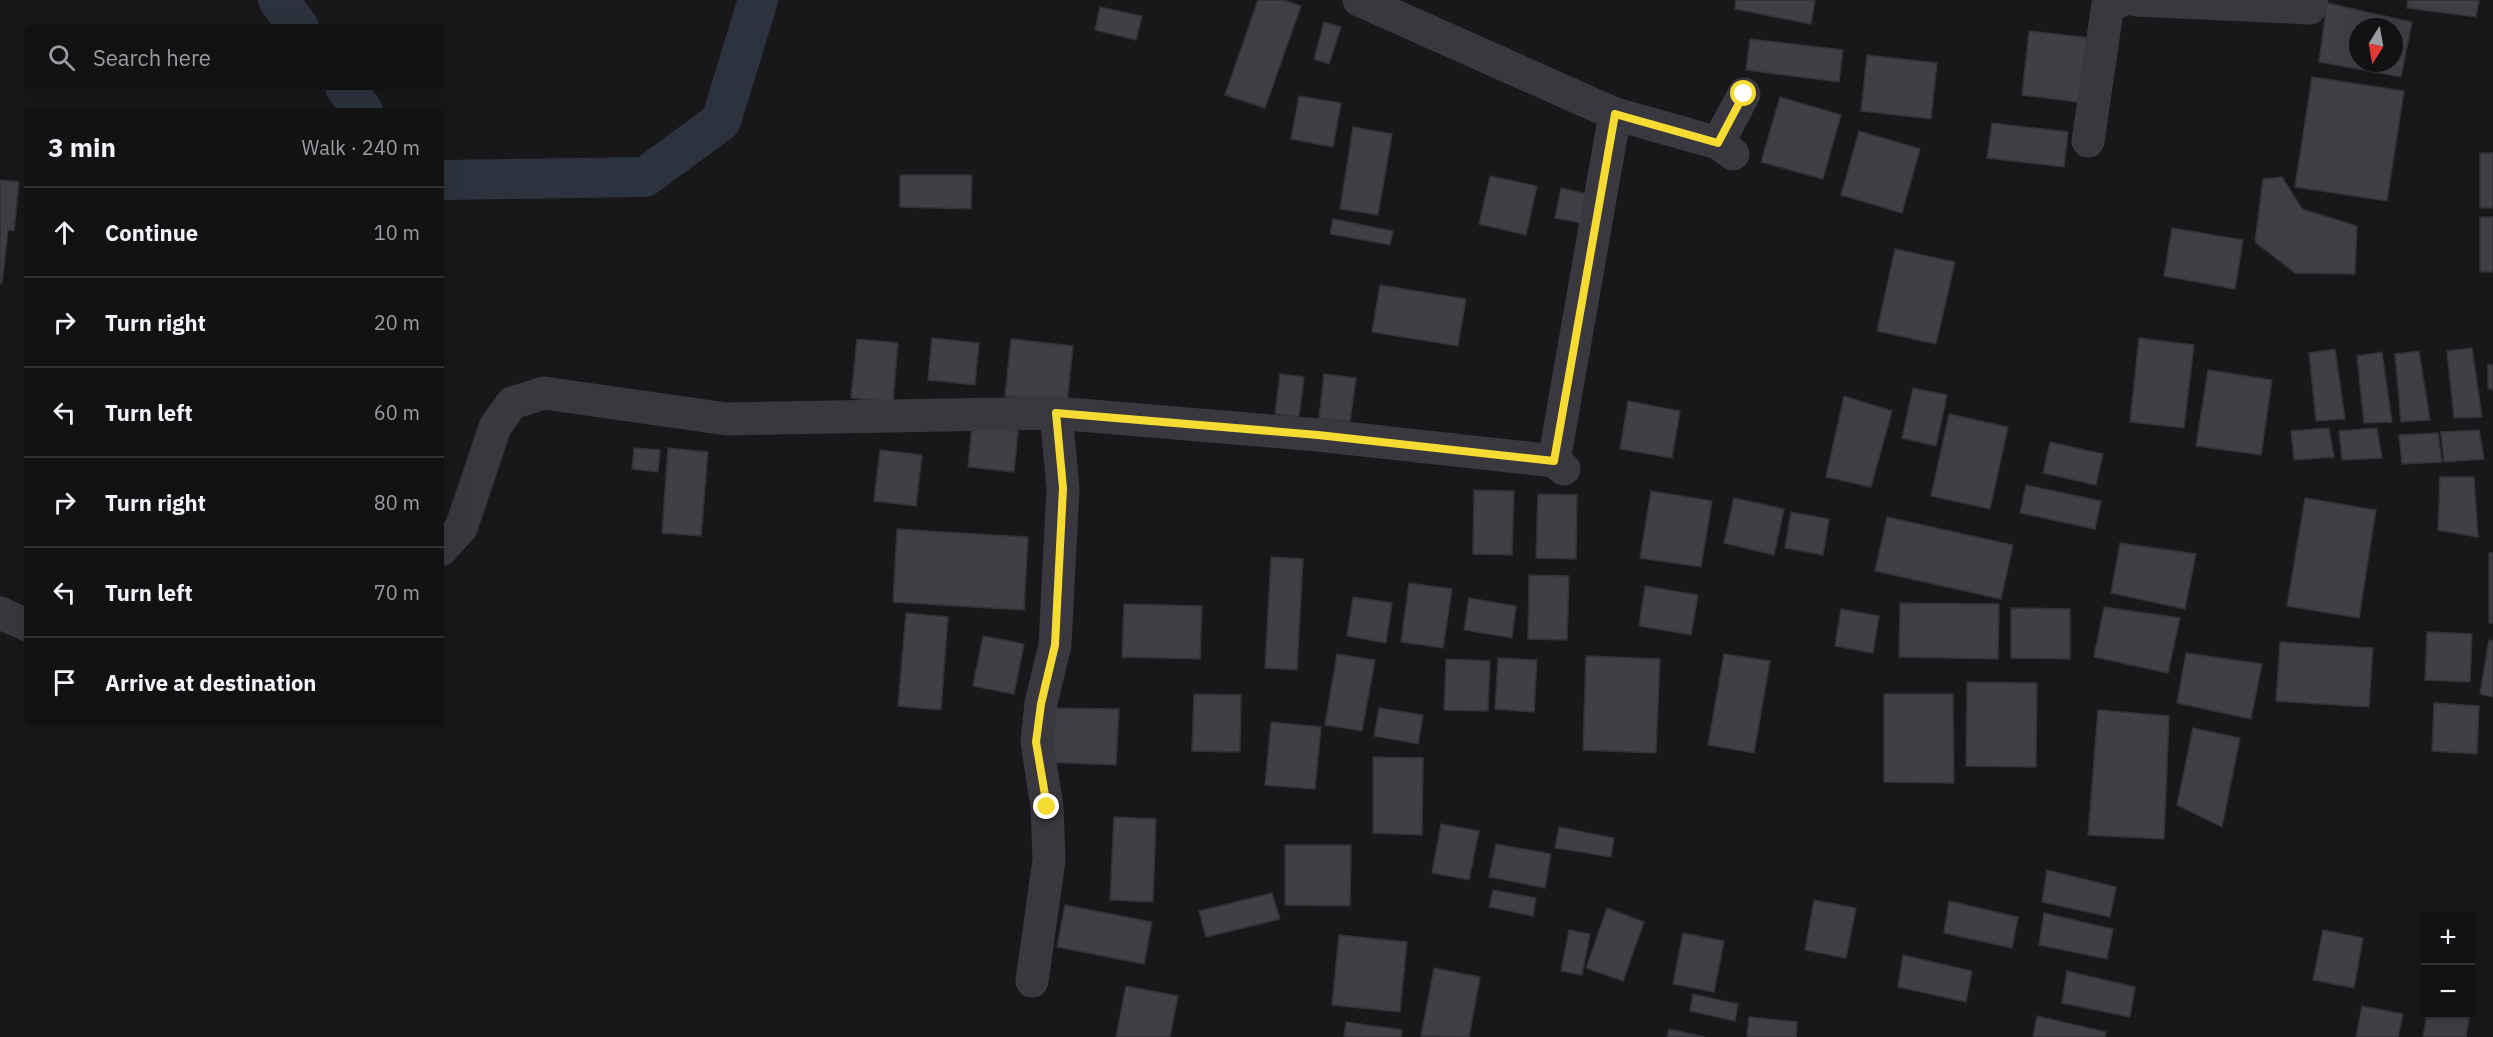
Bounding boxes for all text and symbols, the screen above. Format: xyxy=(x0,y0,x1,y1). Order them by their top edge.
north arrow xyxy=(2349,18,2403,72)
search box xyxy=(24,24,444,90)
icon: search xyxy=(45,41,78,74)
text: Search here xyxy=(93,43,211,72)
route start xyxy=(1730,80,1756,106)
text: 3 min xyxy=(48,130,116,164)
text: Walk · 240 m xyxy=(302,134,420,161)
icon: ahead xyxy=(48,216,81,249)
text: Continue xyxy=(105,218,198,247)
text: 10 m xyxy=(374,219,420,246)
icon: right xyxy=(48,306,81,339)
text: Turn right xyxy=(105,308,206,337)
text: 20 m xyxy=(374,309,420,336)
icon: left xyxy=(48,396,81,429)
text: Turn left xyxy=(105,398,193,427)
text: 60 m xyxy=(374,399,420,426)
icon: right xyxy=(48,486,81,519)
text: Turn right xyxy=(105,488,206,517)
text: 80 m xyxy=(374,489,420,516)
icon: left xyxy=(48,576,81,609)
text: Turn left xyxy=(105,578,193,607)
text: 70 m xyxy=(374,579,420,606)
icon: arrive xyxy=(48,666,81,699)
text: Arrive at destination xyxy=(105,668,316,697)
route end xyxy=(1033,793,1059,819)
map controls xyxy=(2421,911,2475,1019)
button: + xyxy=(2421,911,2475,965)
button: − xyxy=(2421,965,2475,1019)

